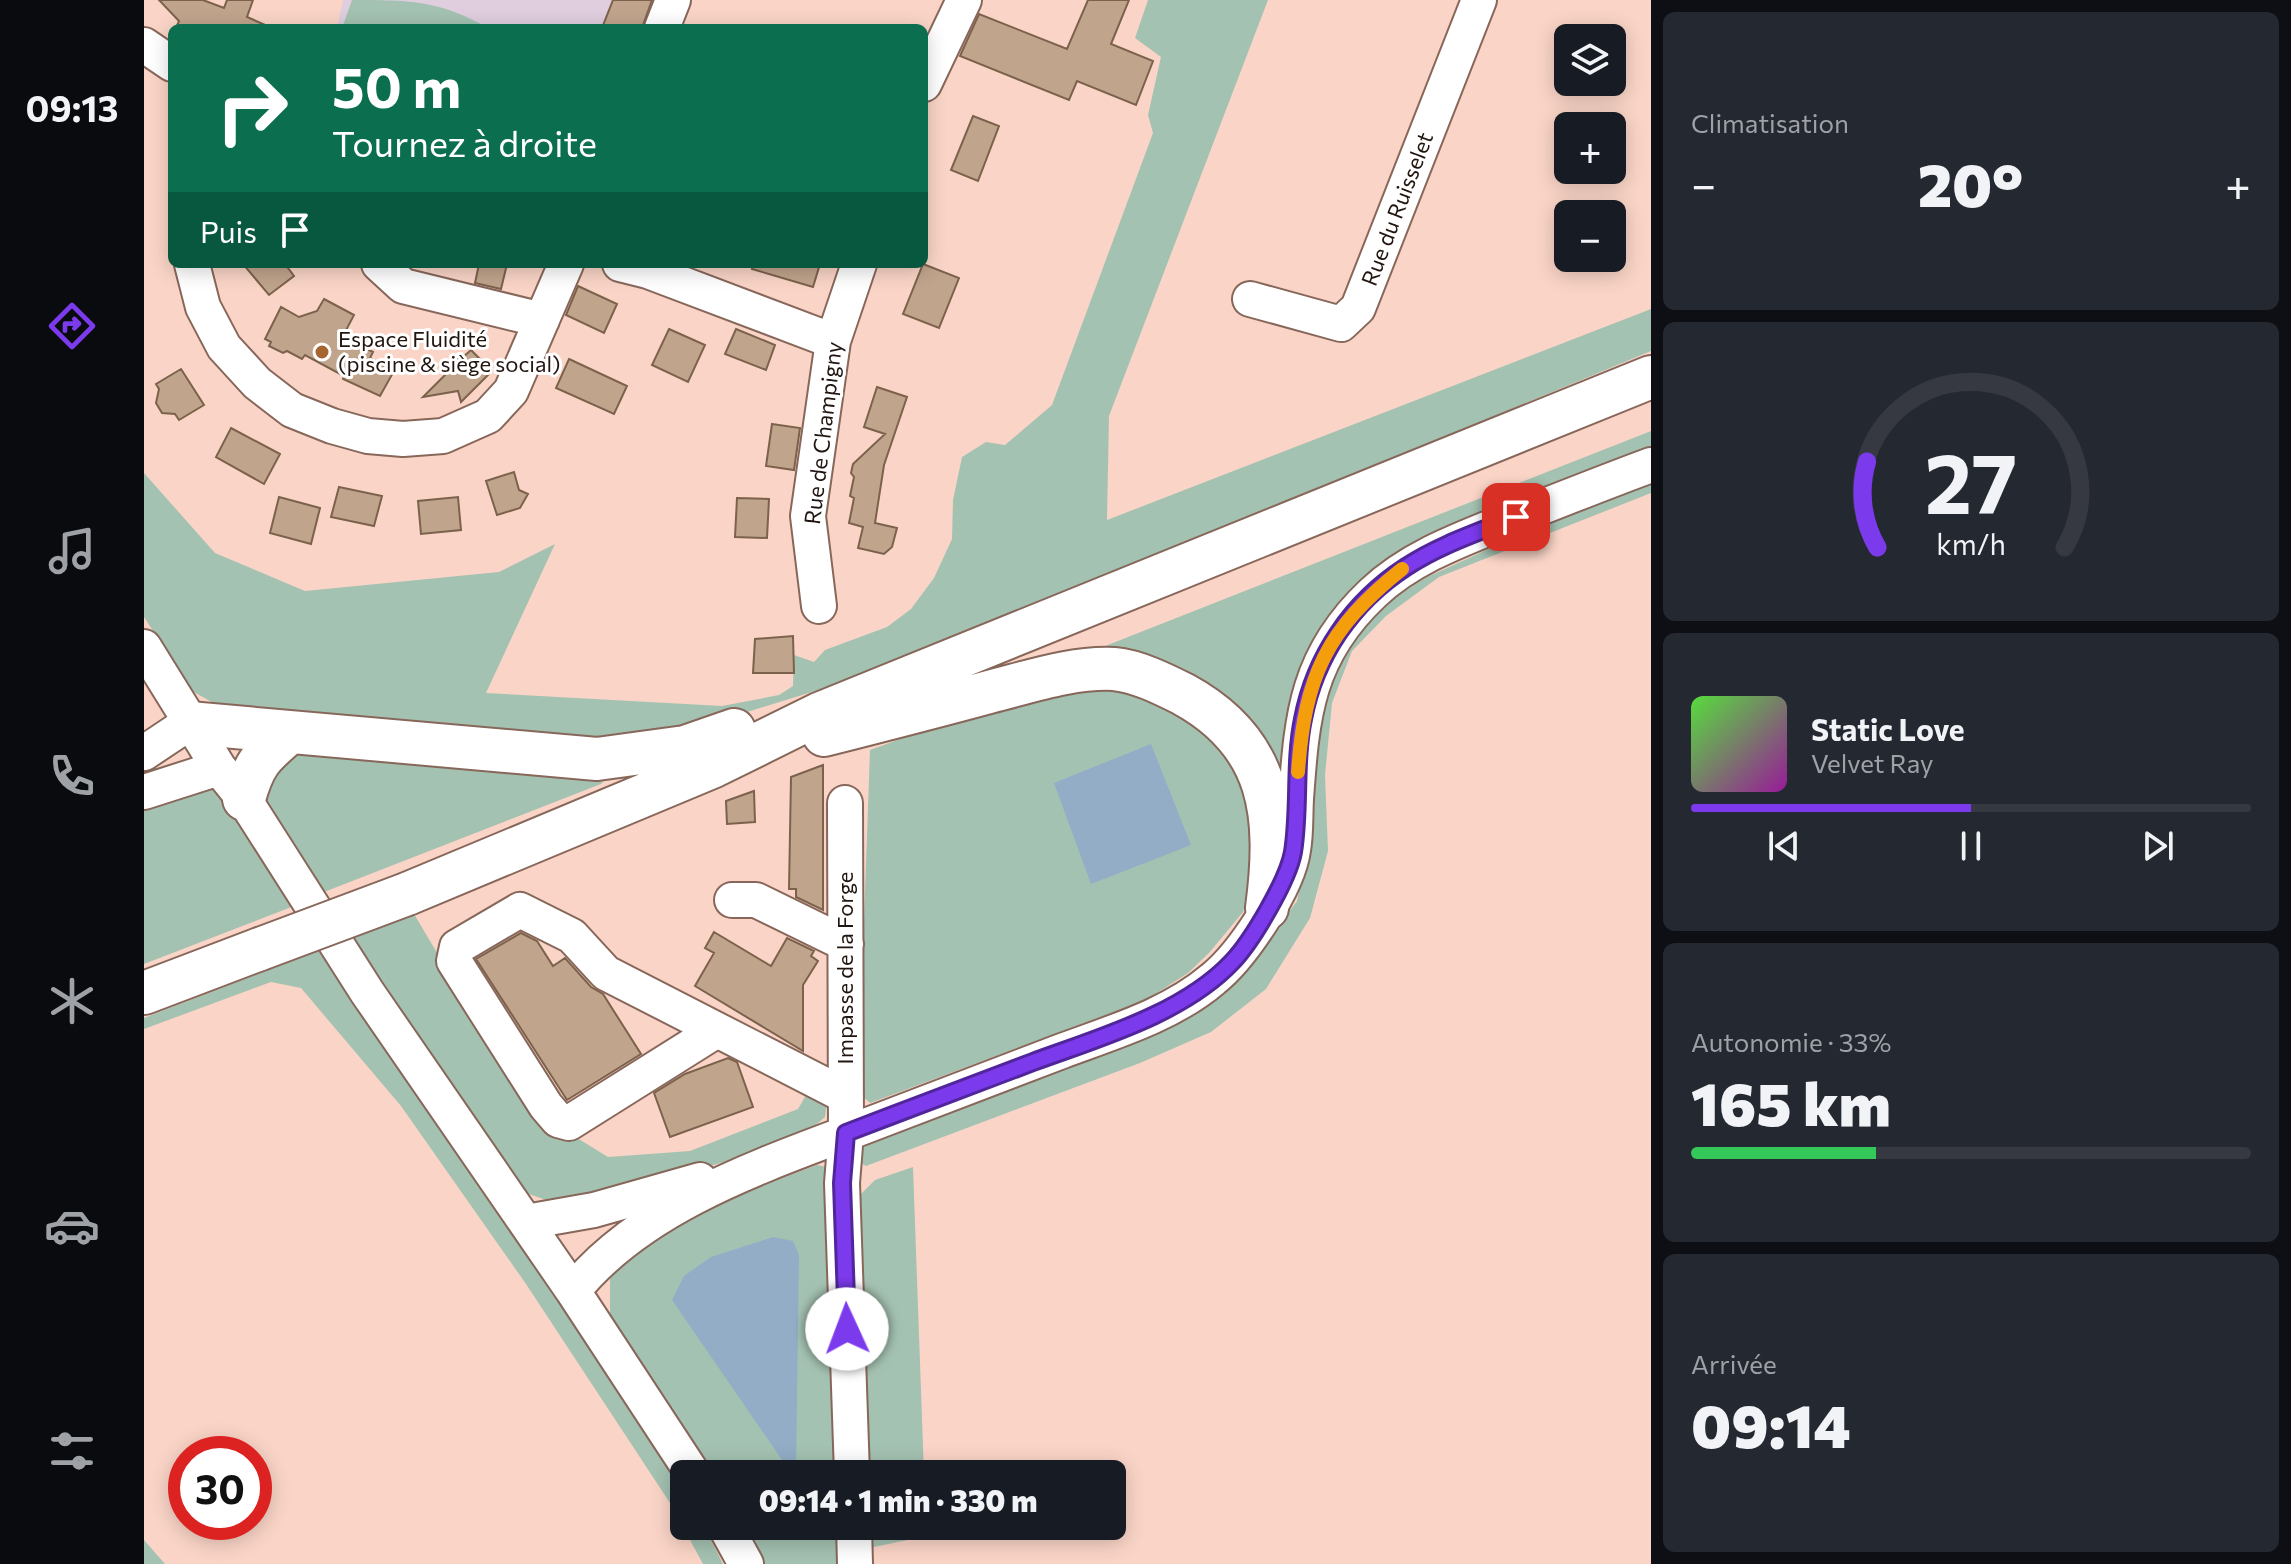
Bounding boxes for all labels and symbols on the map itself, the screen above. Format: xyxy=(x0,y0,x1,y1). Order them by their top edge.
street label: Rue du Ruisselet xyxy=(1355,128,1438,289)
place label: Espace Fluidité (piscine & siège social) xyxy=(338,325,561,377)
street label: Rue de Champigny xyxy=(798,340,847,526)
marker: Espace Fluidité (piscine & siège social) xyxy=(313,343,331,361)
pin xyxy=(1482,483,1550,551)
street label: Impasse de la Forge xyxy=(831,872,858,1064)
position arrow xyxy=(805,1287,889,1371)
speed limit sign: 30 xyxy=(168,1436,272,1540)

